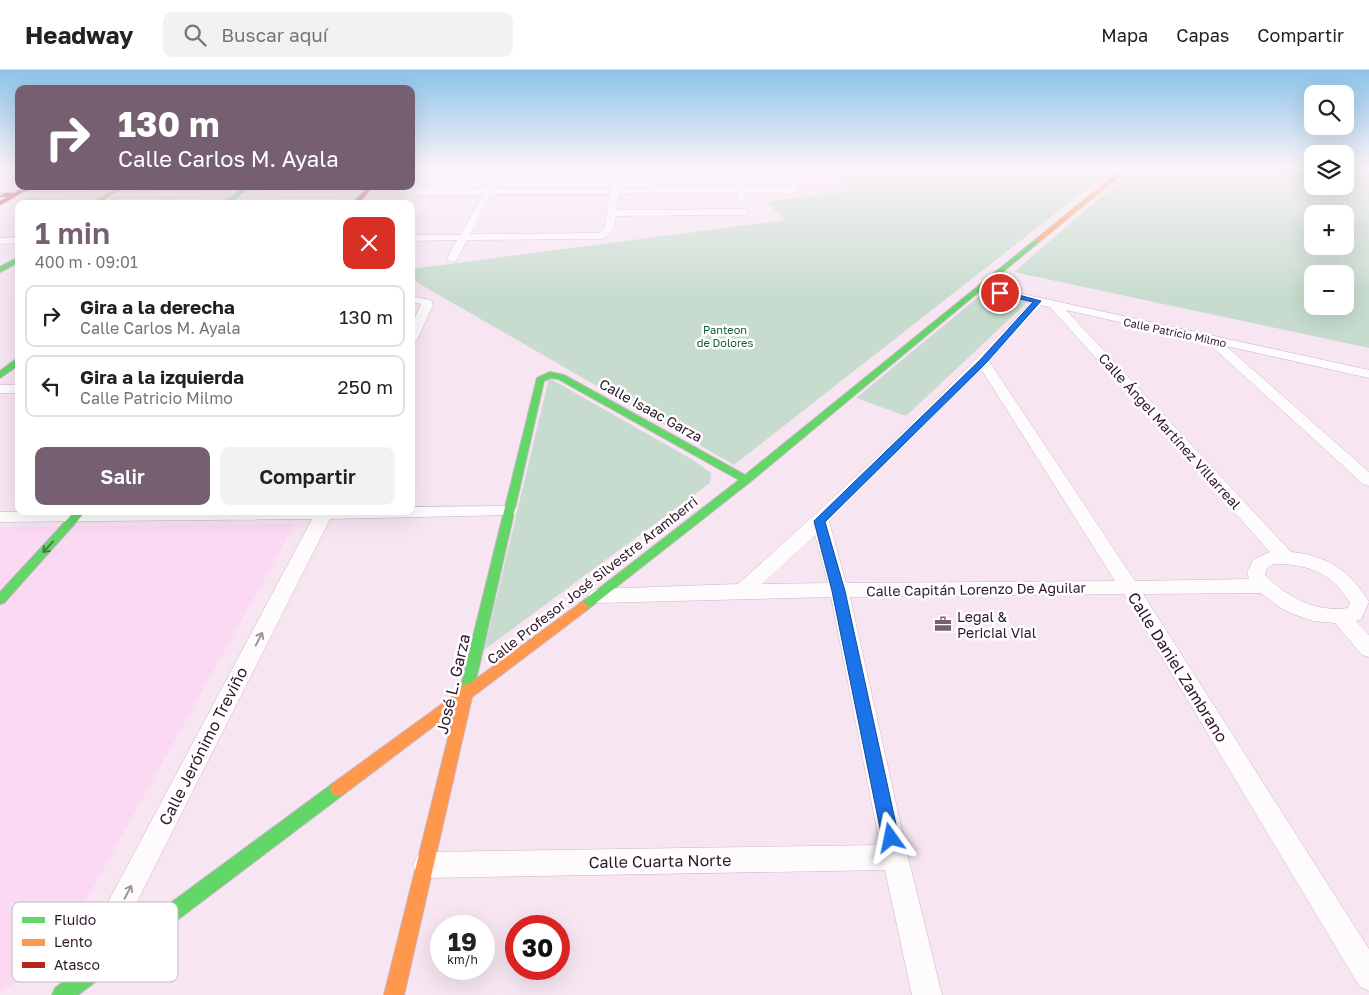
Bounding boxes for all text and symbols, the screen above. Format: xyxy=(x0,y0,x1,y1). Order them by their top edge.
search box xyxy=(163,12,513,57)
text: Headway xyxy=(25,20,133,49)
icon: search xyxy=(181,21,209,49)
text: Buscar aquí xyxy=(221,23,328,46)
text: Mapa xyxy=(1101,24,1148,46)
text: Capas xyxy=(1176,24,1229,46)
text: Compartir xyxy=(1257,24,1344,46)
map controls xyxy=(1304,85,1354,315)
button: search xyxy=(1304,85,1354,135)
text: 130 m xyxy=(118,103,220,145)
icon: right xyxy=(35,105,100,170)
text: Calle Carlos M. Ayala xyxy=(118,145,339,172)
button: layers xyxy=(1304,145,1354,195)
button: + xyxy=(1304,205,1354,255)
text: 1 min xyxy=(35,215,110,251)
button: close xyxy=(343,217,395,269)
text: 400 m · 09:01 xyxy=(35,252,138,272)
button: − xyxy=(1304,265,1354,315)
pin xyxy=(979,272,1021,314)
icon: arrive xyxy=(986,279,1014,307)
text: Gira a la derecha xyxy=(80,295,235,318)
icon: right xyxy=(37,302,65,330)
text: 130 m xyxy=(339,305,393,328)
street label: Calle Patricio Milmo xyxy=(1122,315,1228,349)
text: Calle Carlos M. Ayala xyxy=(80,318,240,338)
park label: Panteon de Dolores xyxy=(697,323,753,349)
street label: Calle Ángel Martínez Villarreal xyxy=(1095,349,1245,513)
text: Gira a la izquierda xyxy=(80,365,244,388)
icon: left xyxy=(37,372,65,400)
text: 250 m xyxy=(338,375,393,398)
street label: Calle Isaac Garza xyxy=(597,375,705,445)
text: Calle Patricio Milmo xyxy=(80,388,233,408)
button: Salir xyxy=(35,447,210,505)
button: Compartir xyxy=(220,447,395,505)
street label: Calle Profesor José Silvestre Aramberri xyxy=(483,492,701,668)
one-way arrow xyxy=(42,541,54,554)
street label: Calle Capitán Lorenzo De Aguilar xyxy=(866,579,1087,599)
street label: Calle Daniel Zambrano xyxy=(1124,588,1232,746)
place label: Legal & Pericial Vial xyxy=(957,608,1036,641)
office icon: Legal & Pericial Vial xyxy=(933,614,953,634)
one-way arrow xyxy=(254,631,264,646)
street label: José L. Garza xyxy=(432,632,474,736)
street label: Calle Jerónimo Treviño xyxy=(154,663,252,829)
position arrow xyxy=(864,811,916,863)
street label: Calle Cuarta Norte xyxy=(588,850,732,872)
one-way arrow xyxy=(123,884,133,899)
legend xyxy=(12,902,178,982)
text: Fluido xyxy=(54,911,96,928)
speed limit sign: 30 xyxy=(505,915,570,980)
text: 19 xyxy=(448,926,477,957)
text: Lento xyxy=(54,933,92,950)
text: km/h xyxy=(447,952,478,967)
text: Atasco xyxy=(54,956,100,973)

